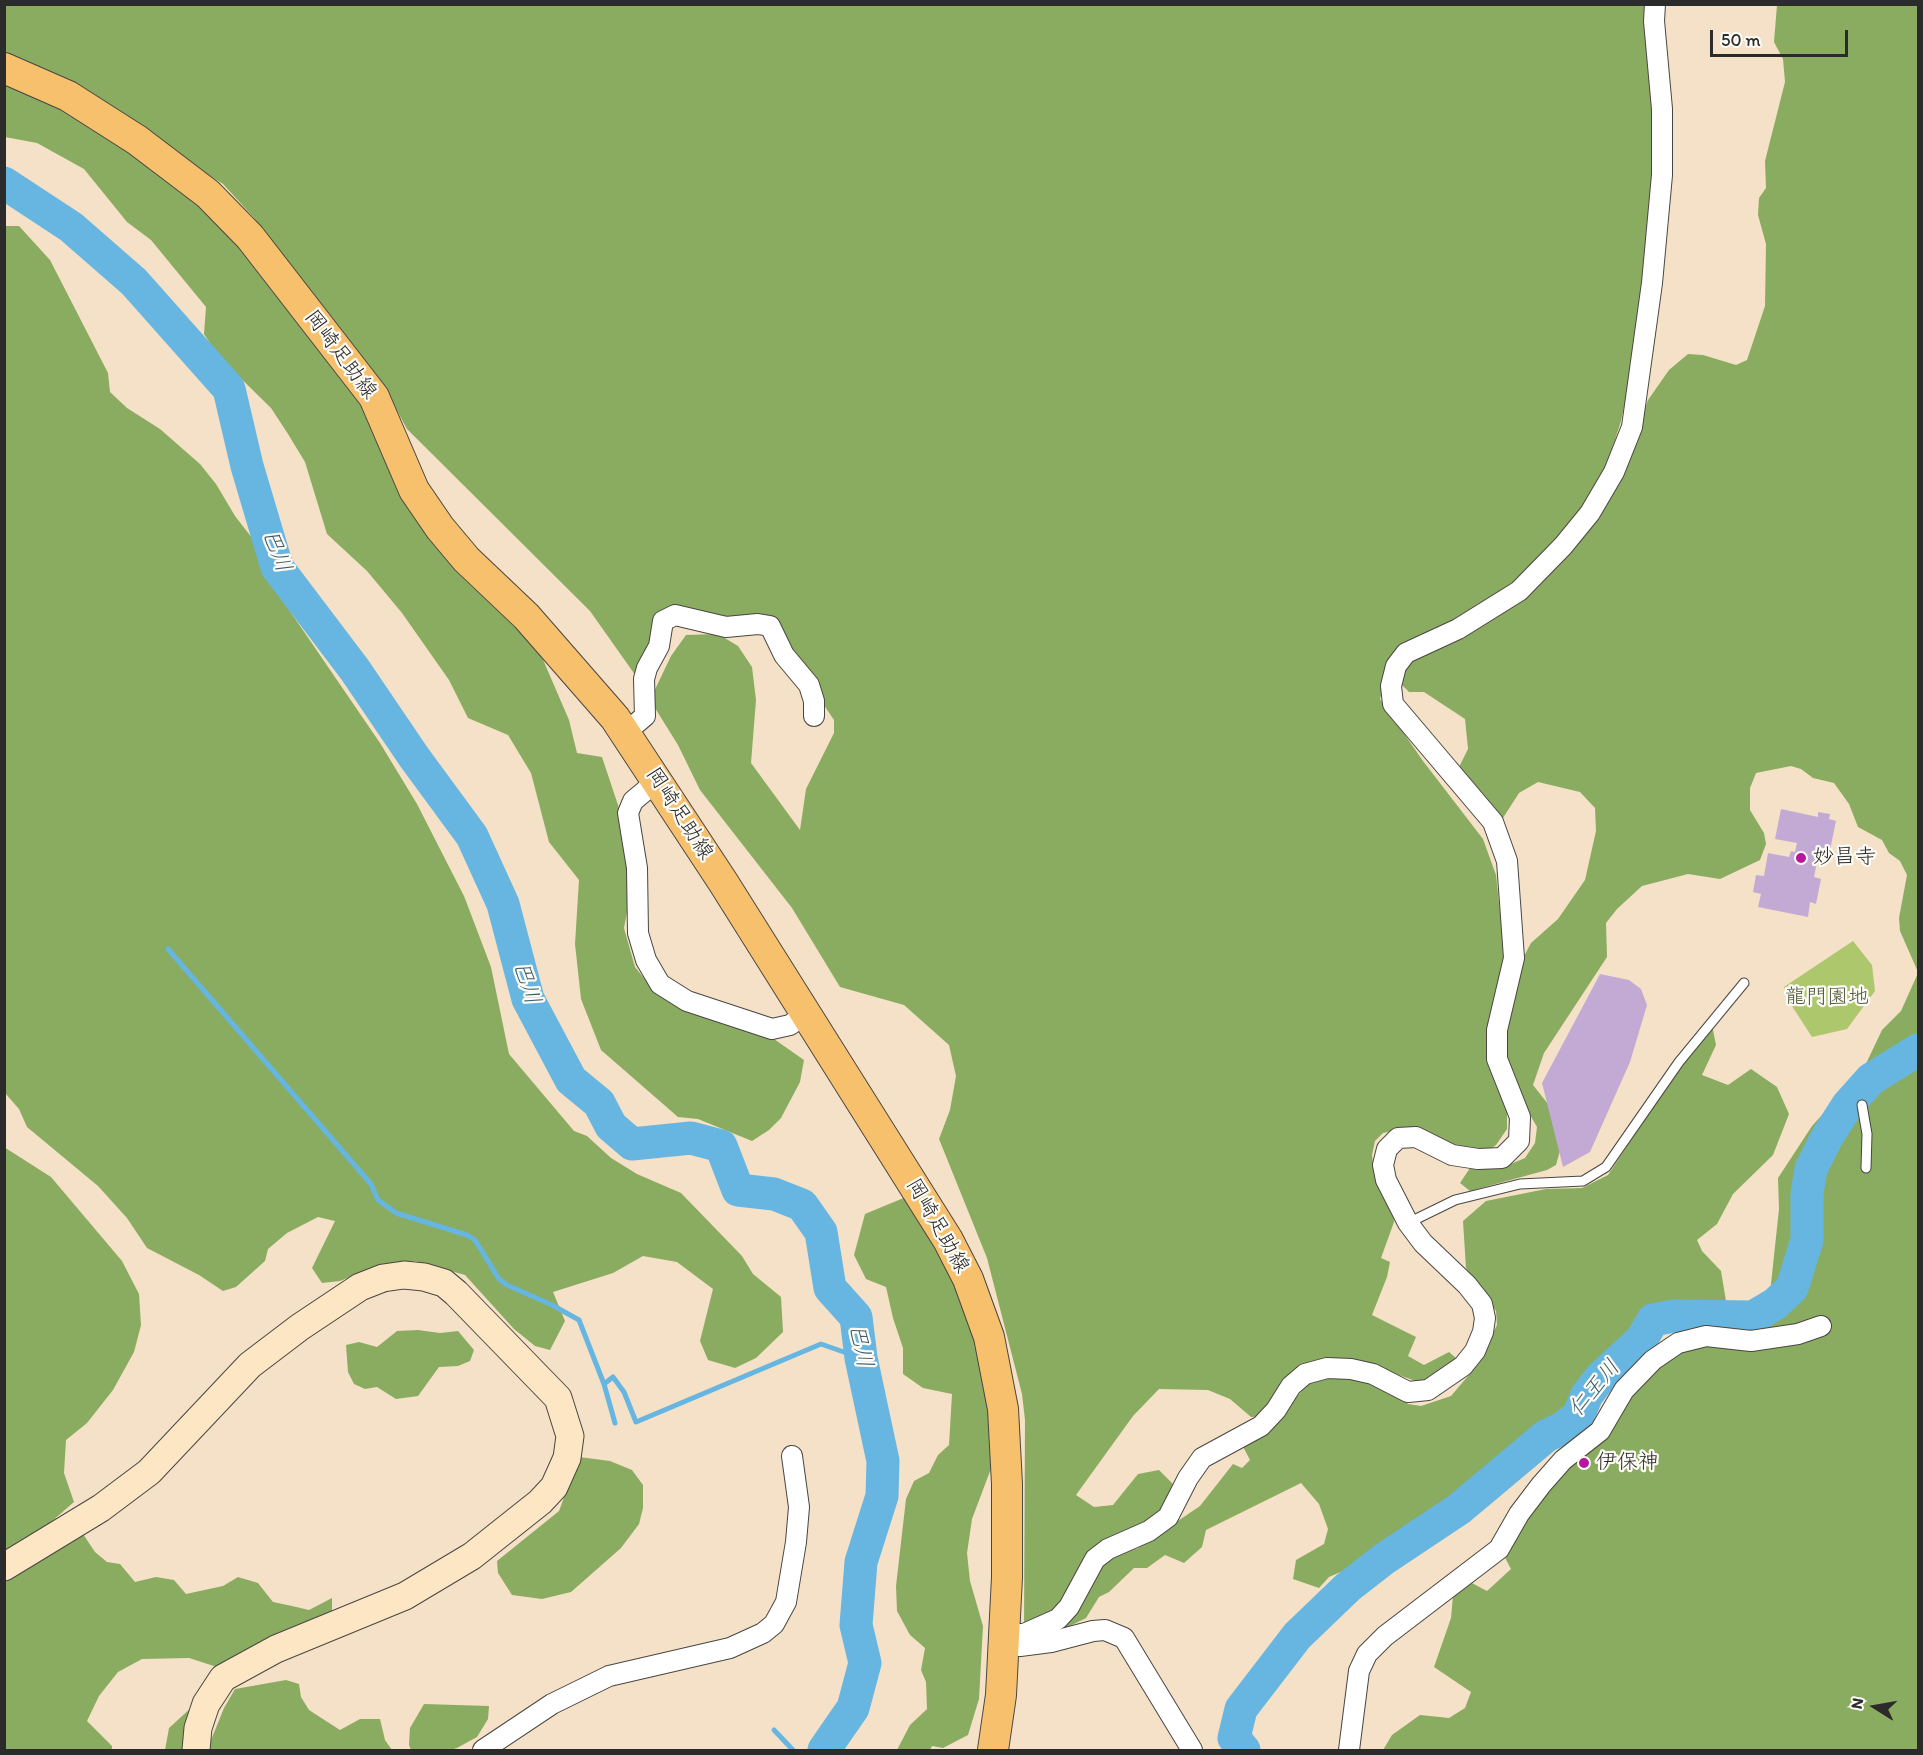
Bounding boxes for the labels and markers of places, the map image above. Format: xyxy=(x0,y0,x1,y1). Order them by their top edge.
place label: 妙昌寺 xyxy=(1813,845,1876,871)
marker: 妙昌寺 xyxy=(1794,851,1808,865)
place label: 伊保神 xyxy=(1596,1450,1659,1476)
marker: 伊保神 xyxy=(1577,1456,1591,1470)

